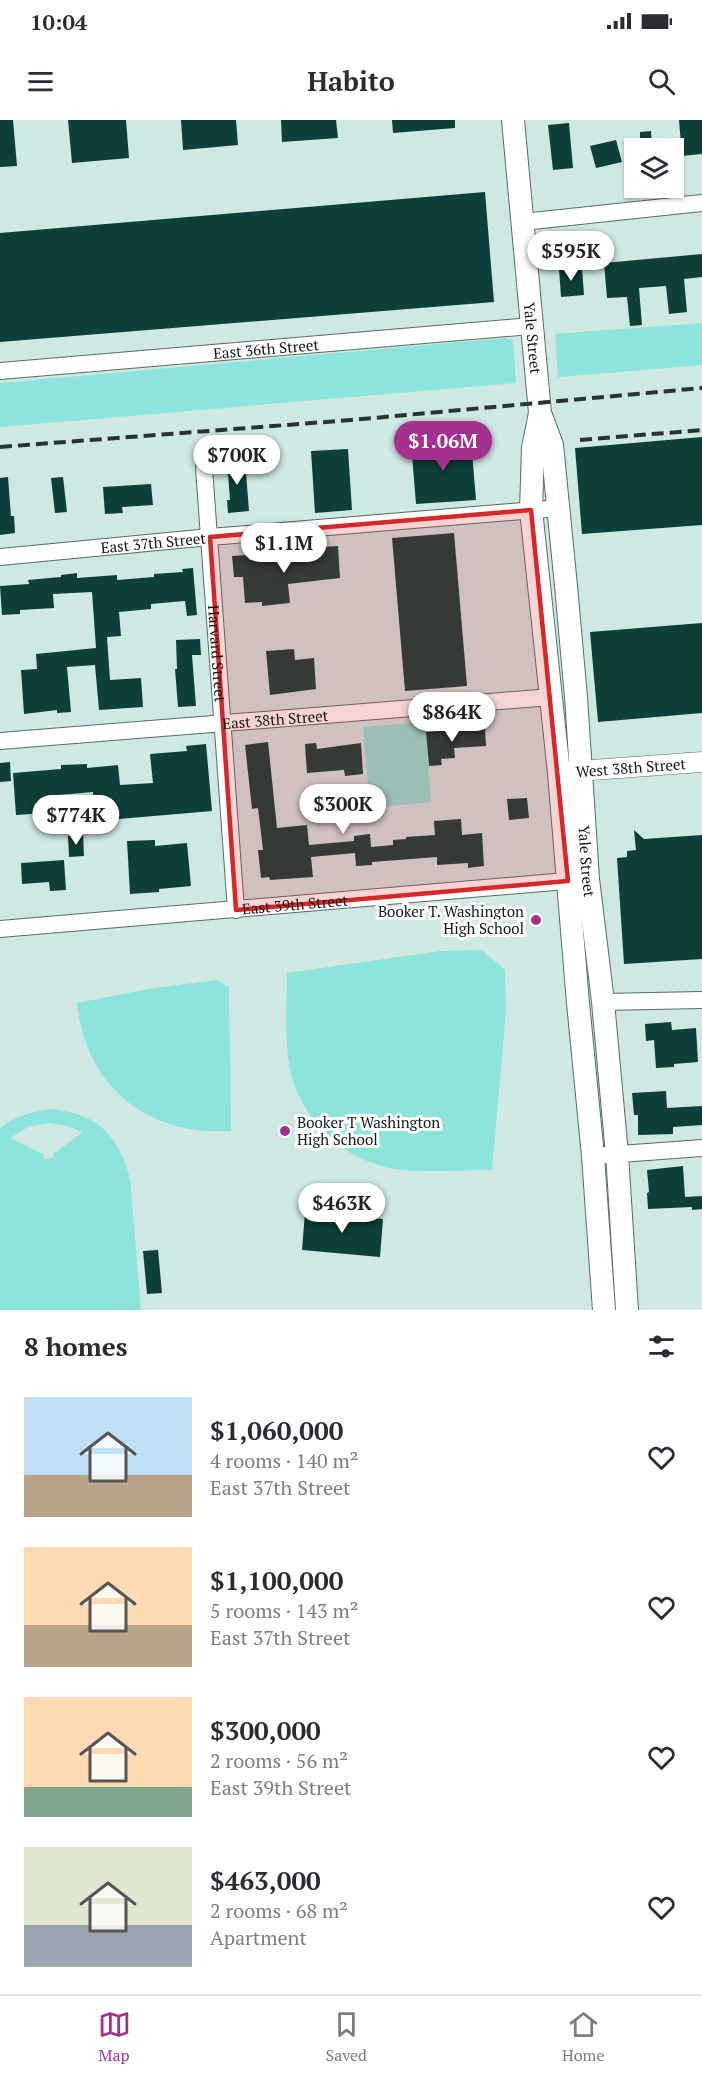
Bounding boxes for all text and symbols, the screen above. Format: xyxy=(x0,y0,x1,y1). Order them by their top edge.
text: 10:04 xyxy=(30,7,87,36)
text: Habito xyxy=(307,63,395,99)
icon: menu xyxy=(24,65,57,98)
icon: search xyxy=(645,65,678,98)
map controls xyxy=(624,138,684,198)
button: layers xyxy=(624,138,684,198)
pin: $595K xyxy=(529,231,613,282)
text: $595K xyxy=(541,237,601,264)
street label: Yale Street xyxy=(520,301,546,375)
street label: East 36th Street xyxy=(212,334,320,363)
pin: $1.06M xyxy=(394,421,492,472)
text: $1.06M xyxy=(408,427,478,454)
pin: $700K xyxy=(195,435,279,486)
text: $700K xyxy=(207,441,267,468)
pin: $1.1M xyxy=(242,523,326,574)
street label: East 37th Street xyxy=(100,527,207,557)
text: $1.1M xyxy=(255,529,313,556)
street label: Harvard Street xyxy=(204,604,231,703)
pin: $864K xyxy=(410,692,494,743)
text: $864K xyxy=(422,698,482,725)
street label: East 38th Street xyxy=(221,705,329,733)
street label: West 38th Street xyxy=(575,753,687,781)
pin: $300K xyxy=(301,784,385,835)
text: $300K xyxy=(313,790,373,817)
pin: $774K xyxy=(34,795,118,846)
text: $774K xyxy=(46,801,106,828)
street label: Yale Street xyxy=(574,825,600,898)
street label: East 39th Street xyxy=(241,890,349,918)
place label: Booker T. Washington High School xyxy=(378,901,524,938)
marker: Booker T. Washington High School xyxy=(529,913,543,927)
place label: Booker T Washington High School xyxy=(297,1112,440,1149)
marker: Booker T Washington High School xyxy=(278,1124,292,1138)
pin: $463K xyxy=(300,1183,384,1234)
text: $463K xyxy=(312,1189,372,1216)
text: 8 homes xyxy=(24,1329,128,1363)
icon: filters xyxy=(645,1330,678,1363)
text: $1,060,000 xyxy=(210,1413,343,1447)
icon: home xyxy=(72,1421,144,1493)
icon: heart xyxy=(645,1441,678,1474)
text: 4 rooms · 140 m² xyxy=(210,1447,358,1474)
text: East 37th Street xyxy=(210,1474,351,1501)
text: $1,100,000 xyxy=(210,1563,343,1597)
icon: home xyxy=(72,1571,144,1643)
icon: heart xyxy=(645,1591,678,1624)
text: 5 rooms · 143 m² xyxy=(210,1597,358,1624)
text: East 37th Street xyxy=(210,1624,351,1651)
text: $300,000 xyxy=(210,1713,321,1747)
icon: home xyxy=(72,1721,144,1793)
icon: heart xyxy=(645,1741,678,1774)
text: 2 rooms · 56 m² xyxy=(210,1747,348,1774)
text: East 39th Street xyxy=(210,1774,351,1801)
text: $463,000 xyxy=(210,1863,321,1897)
icon: home xyxy=(72,1871,144,1943)
icon: heart xyxy=(645,1891,678,1924)
text: 2 rooms · 68 m² xyxy=(210,1897,348,1924)
text: Apartment xyxy=(210,1924,307,1951)
tab: Map xyxy=(98,2008,131,2066)
tab: Saved xyxy=(326,2008,367,2066)
tab: Home xyxy=(562,2008,604,2066)

